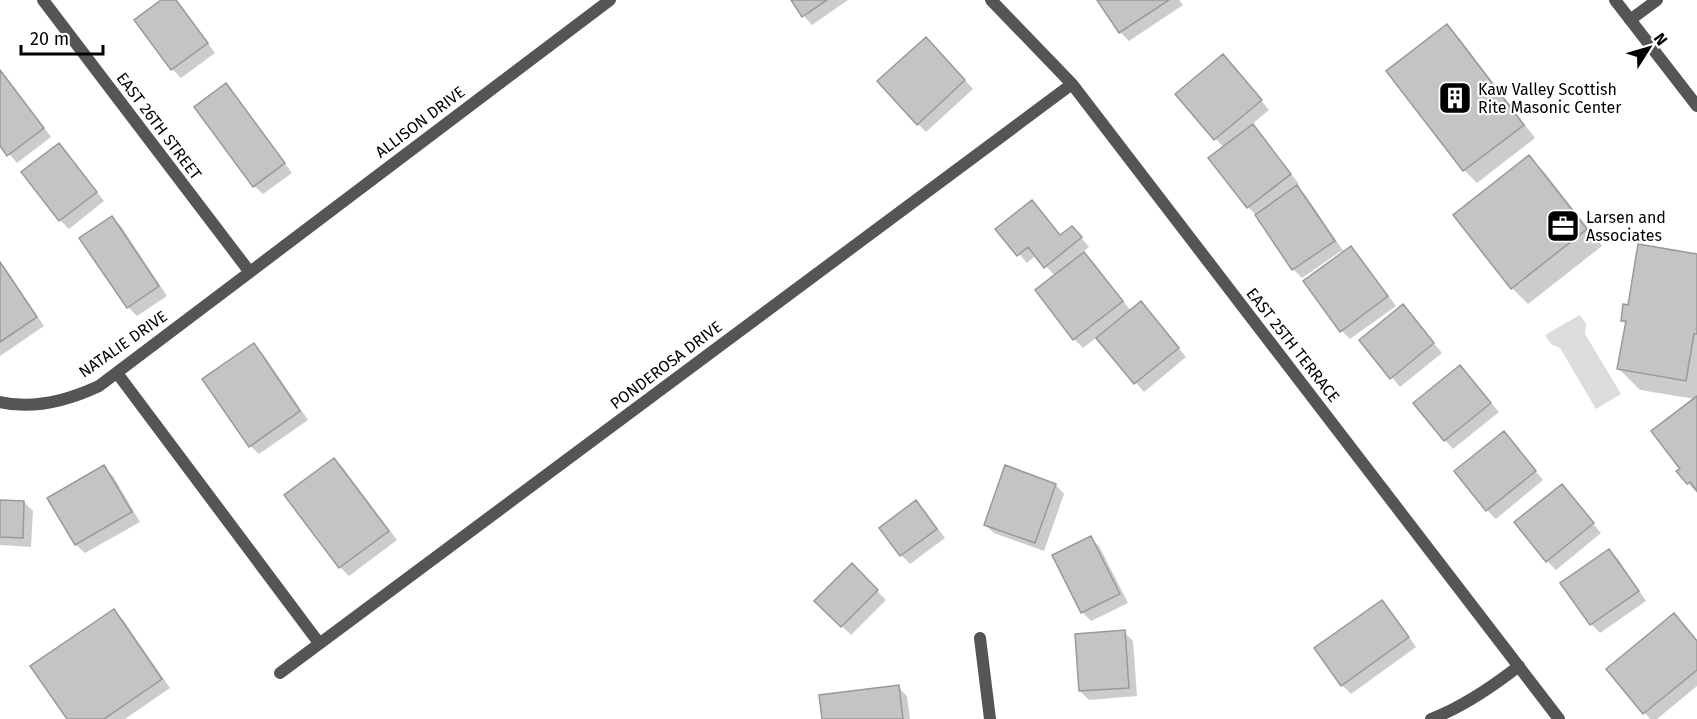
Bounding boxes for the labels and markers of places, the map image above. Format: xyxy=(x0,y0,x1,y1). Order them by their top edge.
building icon: Kaw Valley Scottish Rite Masonic Center xyxy=(1437,80,1473,116)
place label: Kaw Valley Scottish Rite Masonic Center xyxy=(1478,80,1622,117)
office icon: Larsen and Associates xyxy=(1545,208,1581,244)
place label: Larsen and Associates xyxy=(1586,208,1666,245)

